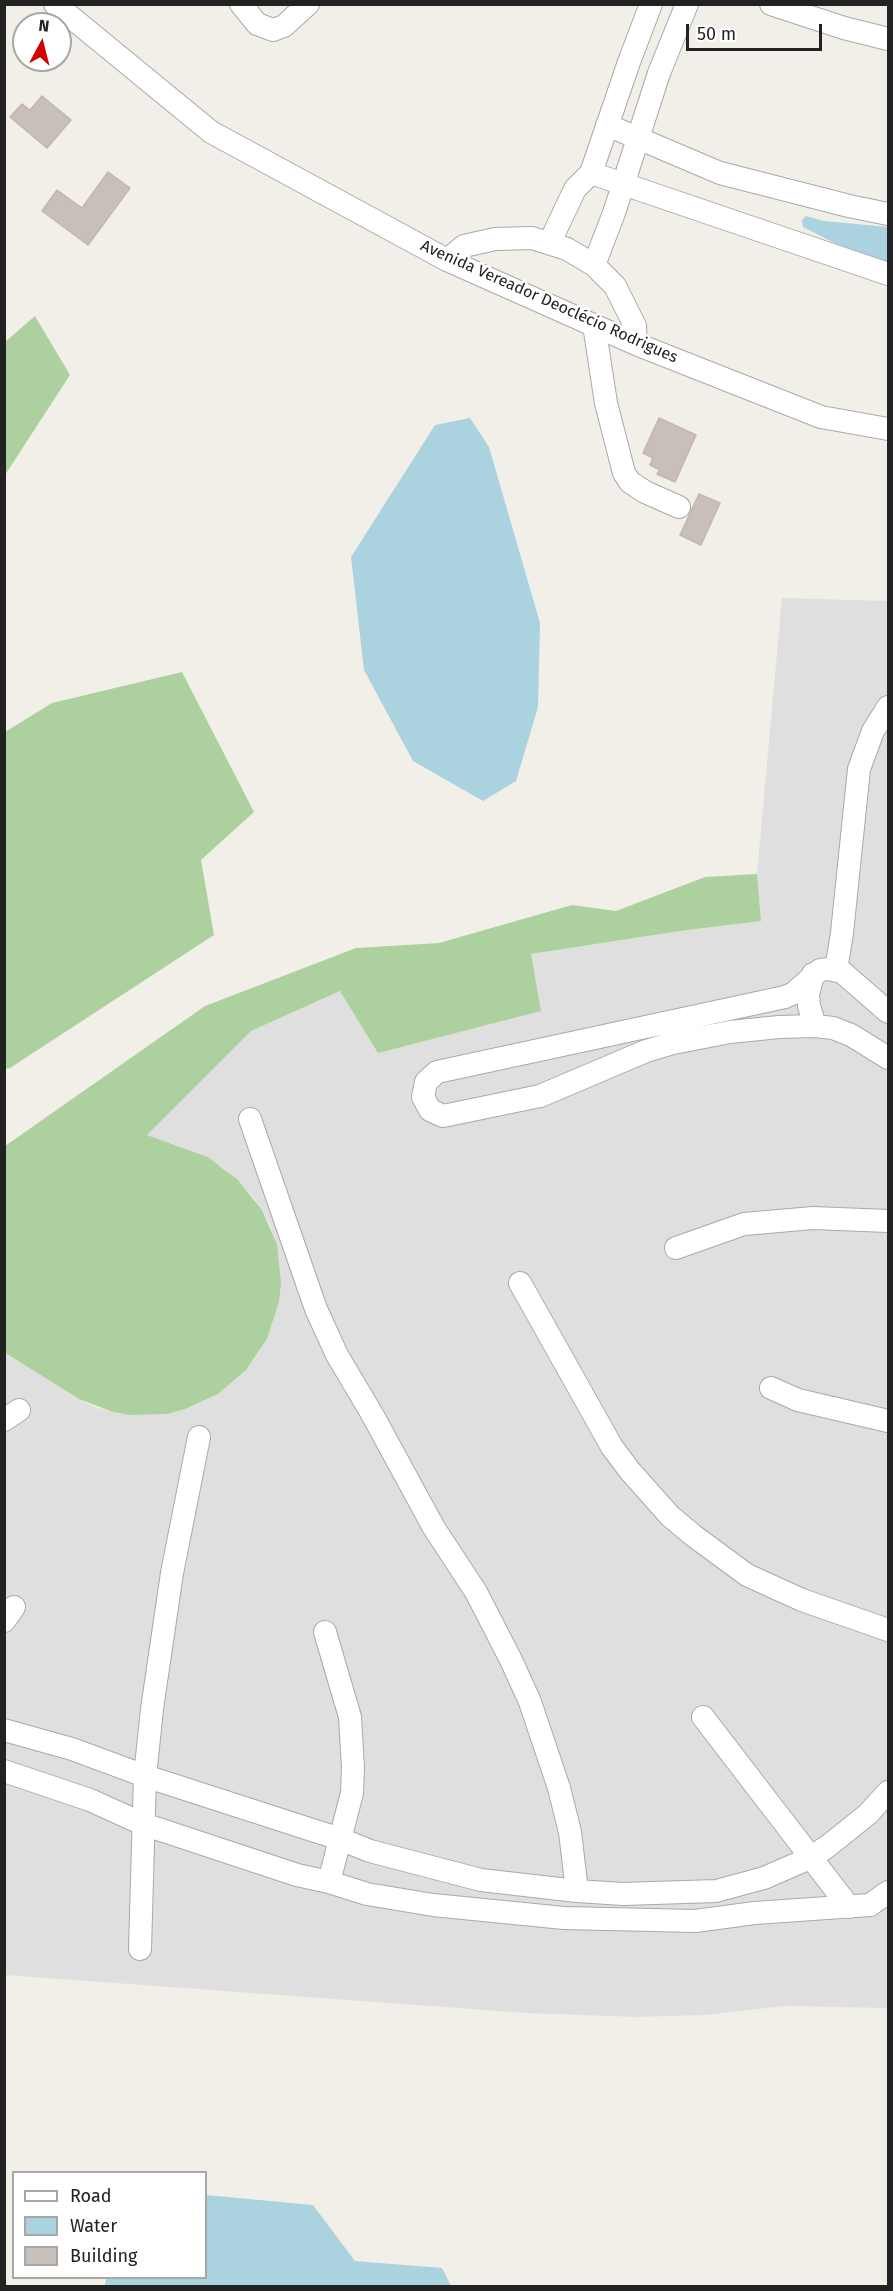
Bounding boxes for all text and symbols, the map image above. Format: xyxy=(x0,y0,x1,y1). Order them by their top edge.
north arrow xyxy=(12,12,72,72)
scale bar xyxy=(689,12,826,50)
text: N xyxy=(38,16,50,36)
text: 50 m xyxy=(697,23,736,45)
street label: Avenida Vereador Deoclécio Rodrigues xyxy=(417,236,681,368)
legend xyxy=(12,2171,207,2279)
text: Road xyxy=(70,2185,112,2207)
text: Water xyxy=(70,2215,117,2237)
text: Building xyxy=(70,2245,137,2267)

